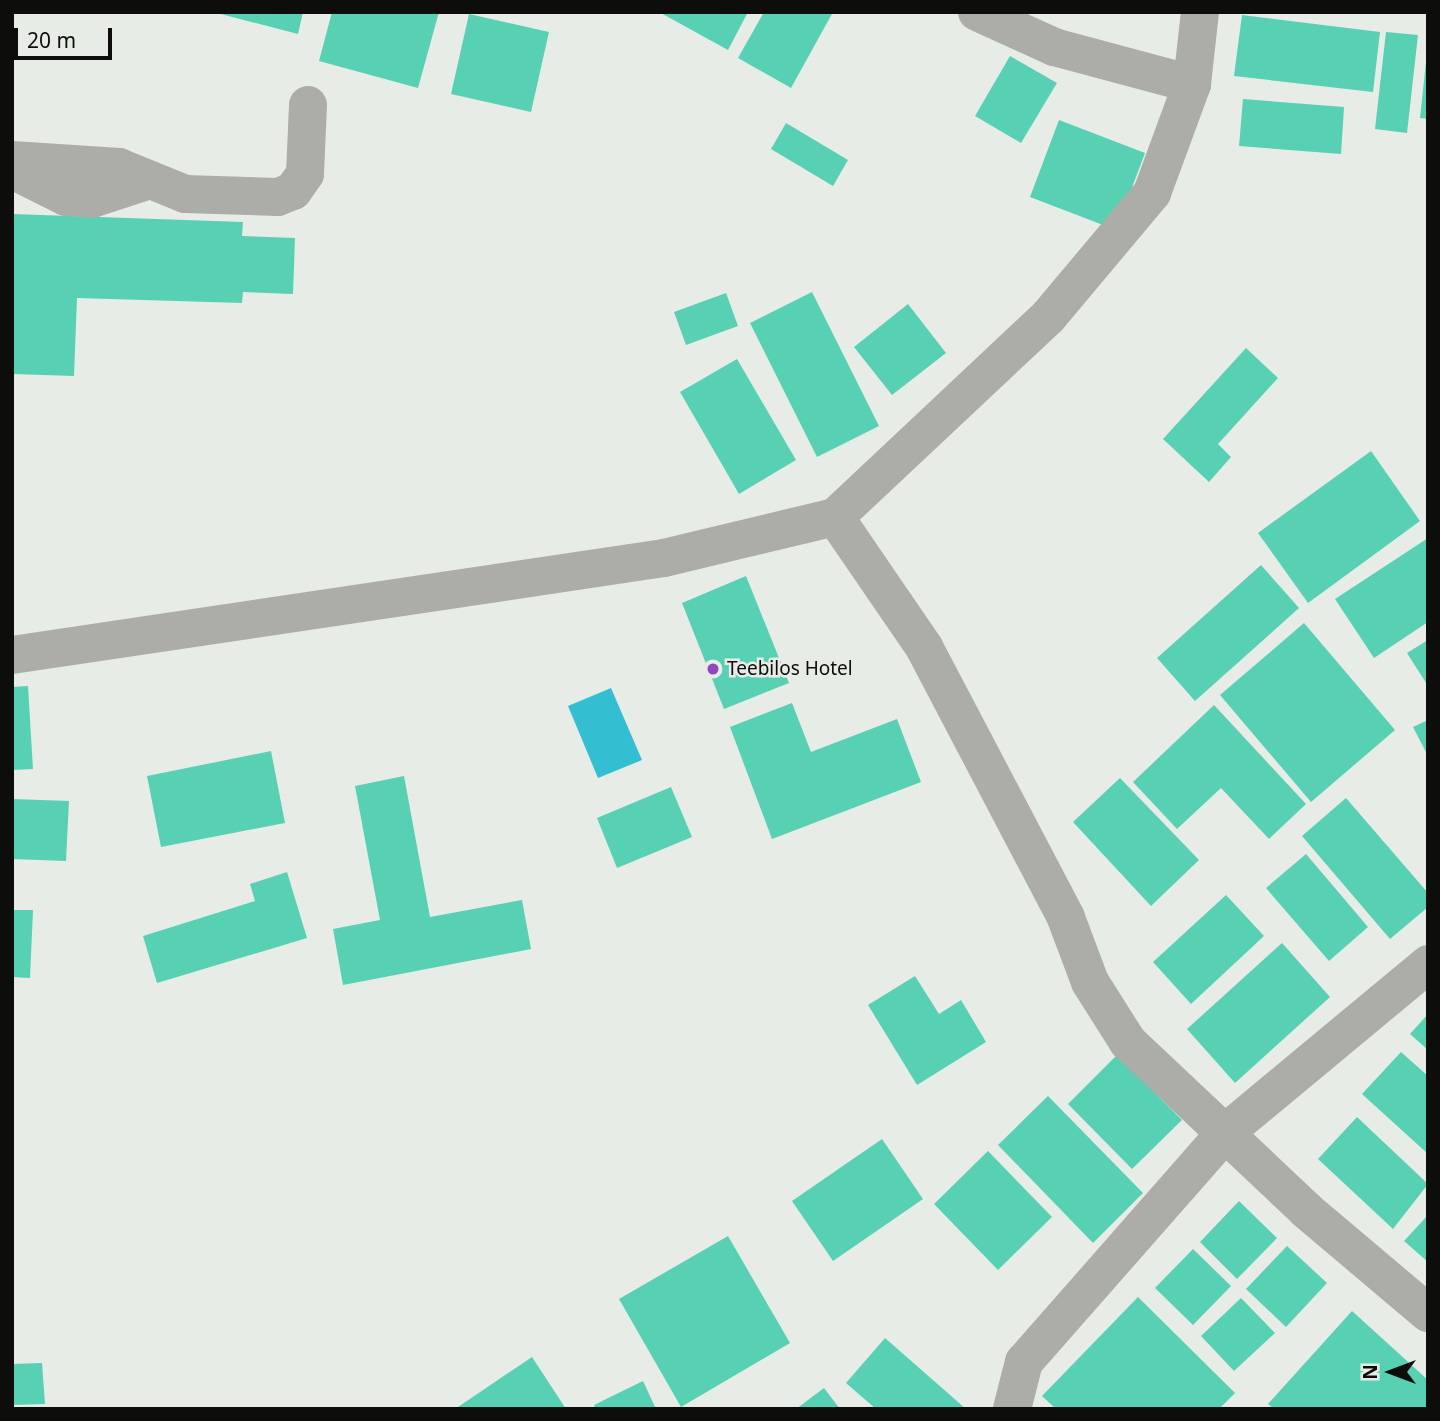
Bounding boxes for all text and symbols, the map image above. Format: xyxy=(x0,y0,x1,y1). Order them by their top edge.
scale bar xyxy=(18,14,116,58)
text: 20 m xyxy=(27,26,76,54)
place label: Teebilos Hotel xyxy=(727,658,853,680)
marker: Teebilos Hotel xyxy=(705,661,721,677)
north arrow xyxy=(1356,1337,1426,1407)
text: N xyxy=(1357,1364,1383,1380)

